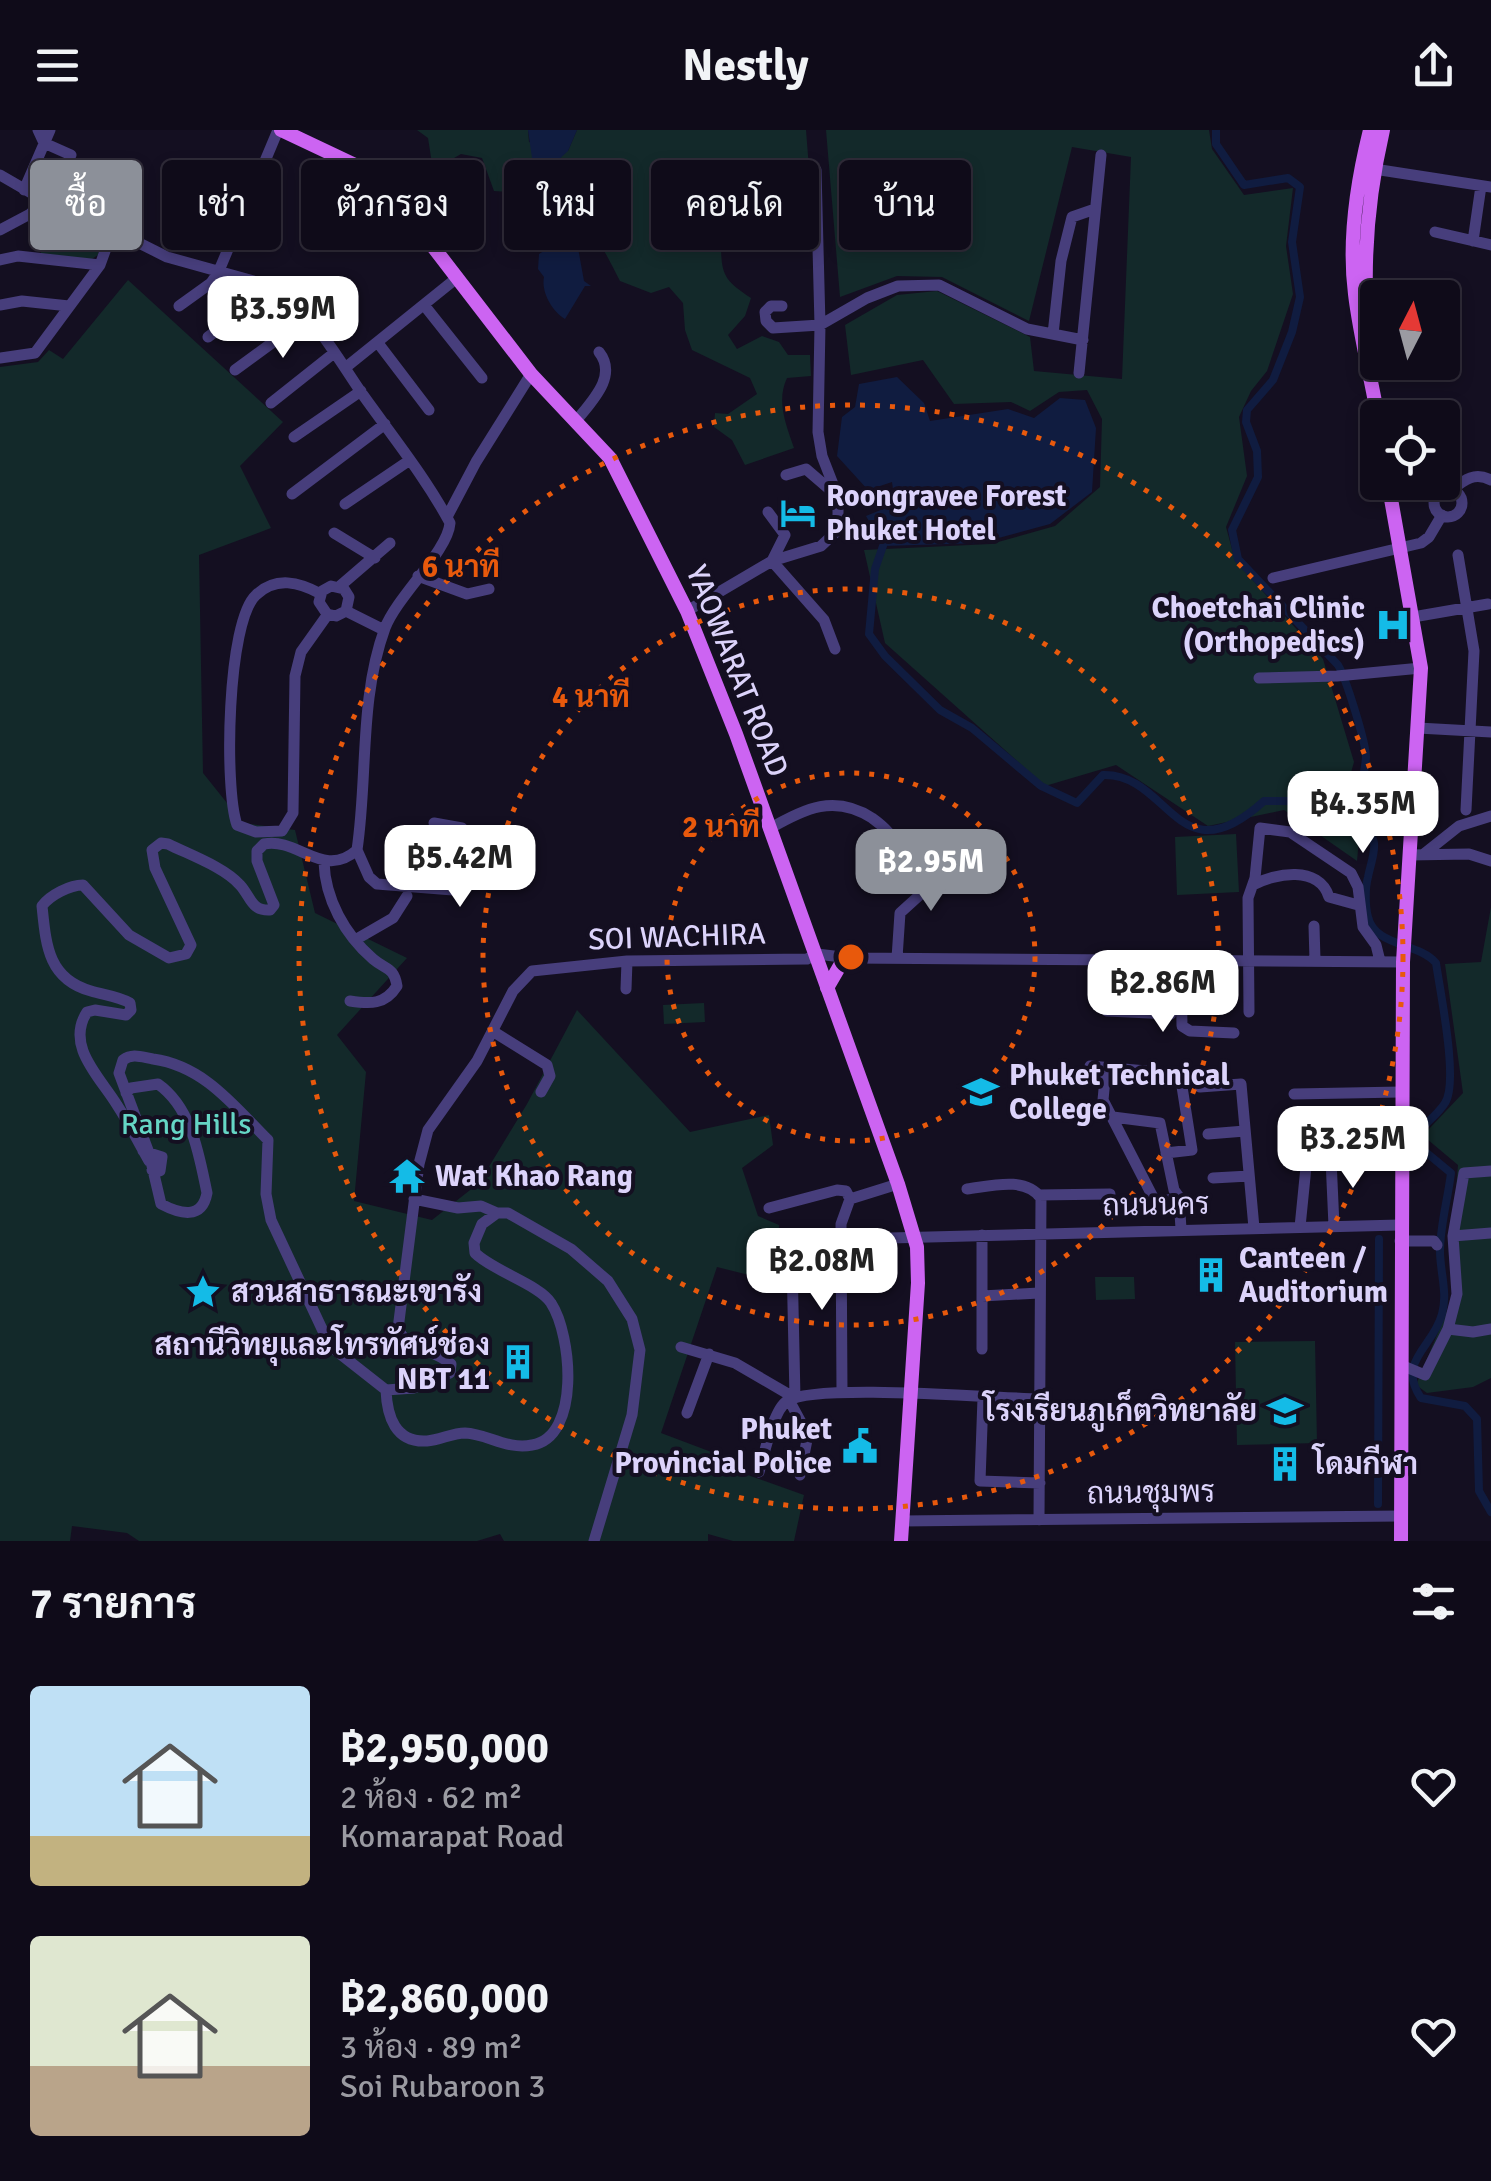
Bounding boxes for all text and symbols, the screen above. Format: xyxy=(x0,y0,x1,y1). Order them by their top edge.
icon: menu xyxy=(30,38,85,93)
text: Nestly xyxy=(682,38,809,93)
icon: share xyxy=(1406,38,1461,93)
chip: ซื้อ xyxy=(30,160,142,250)
chip: เช่า xyxy=(162,160,281,250)
chip: ตัวกรอง xyxy=(301,160,484,250)
chip: ใหม่ xyxy=(504,160,631,250)
chip: คอนโด xyxy=(651,160,819,250)
chip: บ้าน xyxy=(839,160,971,250)
pin: ฿3.59M xyxy=(202,276,364,361)
north arrow xyxy=(1360,280,1460,380)
map controls xyxy=(1360,280,1460,500)
text: ฿3.59M xyxy=(230,289,336,328)
button: locate xyxy=(1360,400,1460,500)
place label: Roongravee Forest Phuket Hotel xyxy=(826,478,1066,549)
hotel icon: Roongravee Forest Phuket Hotel xyxy=(779,494,817,532)
text: 6 นาที xyxy=(422,547,500,586)
street label: YAOWARAT ROAD xyxy=(678,560,796,782)
place label: Choetchai Clinic (Orthopedics) xyxy=(1151,590,1365,661)
hospital icon: Choetchai Clinic (Orthopedics) xyxy=(1374,606,1412,644)
text: 4 นาที xyxy=(552,677,630,716)
pin: ฿4.35M xyxy=(1282,771,1444,856)
text: ฿4.35M xyxy=(1310,784,1416,823)
text: 2 นาที xyxy=(682,807,760,846)
pin: ฿5.42M xyxy=(379,825,541,910)
pin: ฿2.95M xyxy=(850,829,1012,914)
text: ฿5.42M xyxy=(407,838,513,877)
text: ฿2.95M xyxy=(878,842,984,881)
street label: SOI WACHIRA xyxy=(587,915,767,959)
centre of rings xyxy=(833,939,869,975)
pin: ฿2.86M xyxy=(1082,950,1244,1035)
text: ฿2.86M xyxy=(1110,963,1216,1002)
place label: Phuket Technical College xyxy=(1009,1057,1230,1128)
school or university icon: Phuket Technical College xyxy=(962,1073,1000,1111)
park label: Rang Hills xyxy=(121,1106,251,1143)
pin: ฿3.25M xyxy=(1272,1106,1434,1191)
text: ฿3.25M xyxy=(1300,1119,1406,1158)
temple icon: Wat Khao Rang xyxy=(388,1157,426,1195)
place label: Wat Khao Rang xyxy=(435,1158,633,1195)
street label: ถนนนคร xyxy=(1102,1186,1210,1224)
pin: ฿2.08M xyxy=(741,1228,903,1313)
place label: Canteen / Auditorium xyxy=(1239,1240,1388,1311)
text: ฿2.08M xyxy=(769,1241,875,1280)
building icon: Canteen / Auditorium xyxy=(1192,1256,1230,1294)
place icon: สวนสาธารณะเขารัง xyxy=(184,1273,222,1311)
place label: สวนสาธารณะเขารัง xyxy=(231,1273,482,1311)
place label: สถานีวิทยุและโทรทัศน์ช่อง NBT 11 xyxy=(154,1324,490,1398)
building icon: สถานีวิทยุและโทรทัศน์ช่อง NBT 11 xyxy=(499,1343,537,1381)
place label: โรงเรียนภูเก็ตวิทยาลัย xyxy=(981,1389,1257,1432)
school or university icon: โรงเรียนภูเก็ตวิทยาลัย xyxy=(1266,1392,1304,1430)
place label: Phuket Provincial Police xyxy=(614,1411,832,1482)
public building icon: Phuket Provincial Police xyxy=(841,1427,879,1465)
place label: โดมกีฬา xyxy=(1311,1443,1418,1483)
building icon: โดมกีฬา xyxy=(1266,1445,1304,1483)
street label: ถนนชุมพร xyxy=(1086,1473,1216,1515)
icon: filters xyxy=(1406,1574,1461,1629)
text: 7 รายการ xyxy=(30,1579,196,1630)
text: ฿2,950,000 xyxy=(340,1723,549,1774)
icon: home xyxy=(110,1726,230,1846)
icon: heart xyxy=(1406,1759,1461,1814)
text: 2 ห้อง · 62 m² xyxy=(340,1778,522,1817)
text: Komarapat Road xyxy=(340,1817,564,1856)
text: ฿2,860,000 xyxy=(340,1973,549,2024)
icon: home xyxy=(110,1976,230,2096)
icon: heart xyxy=(1406,2009,1461,2064)
text: 3 ห้อง · 89 m² xyxy=(340,2028,522,2067)
text: Soi Rubaroon 3 xyxy=(340,2067,545,2106)

